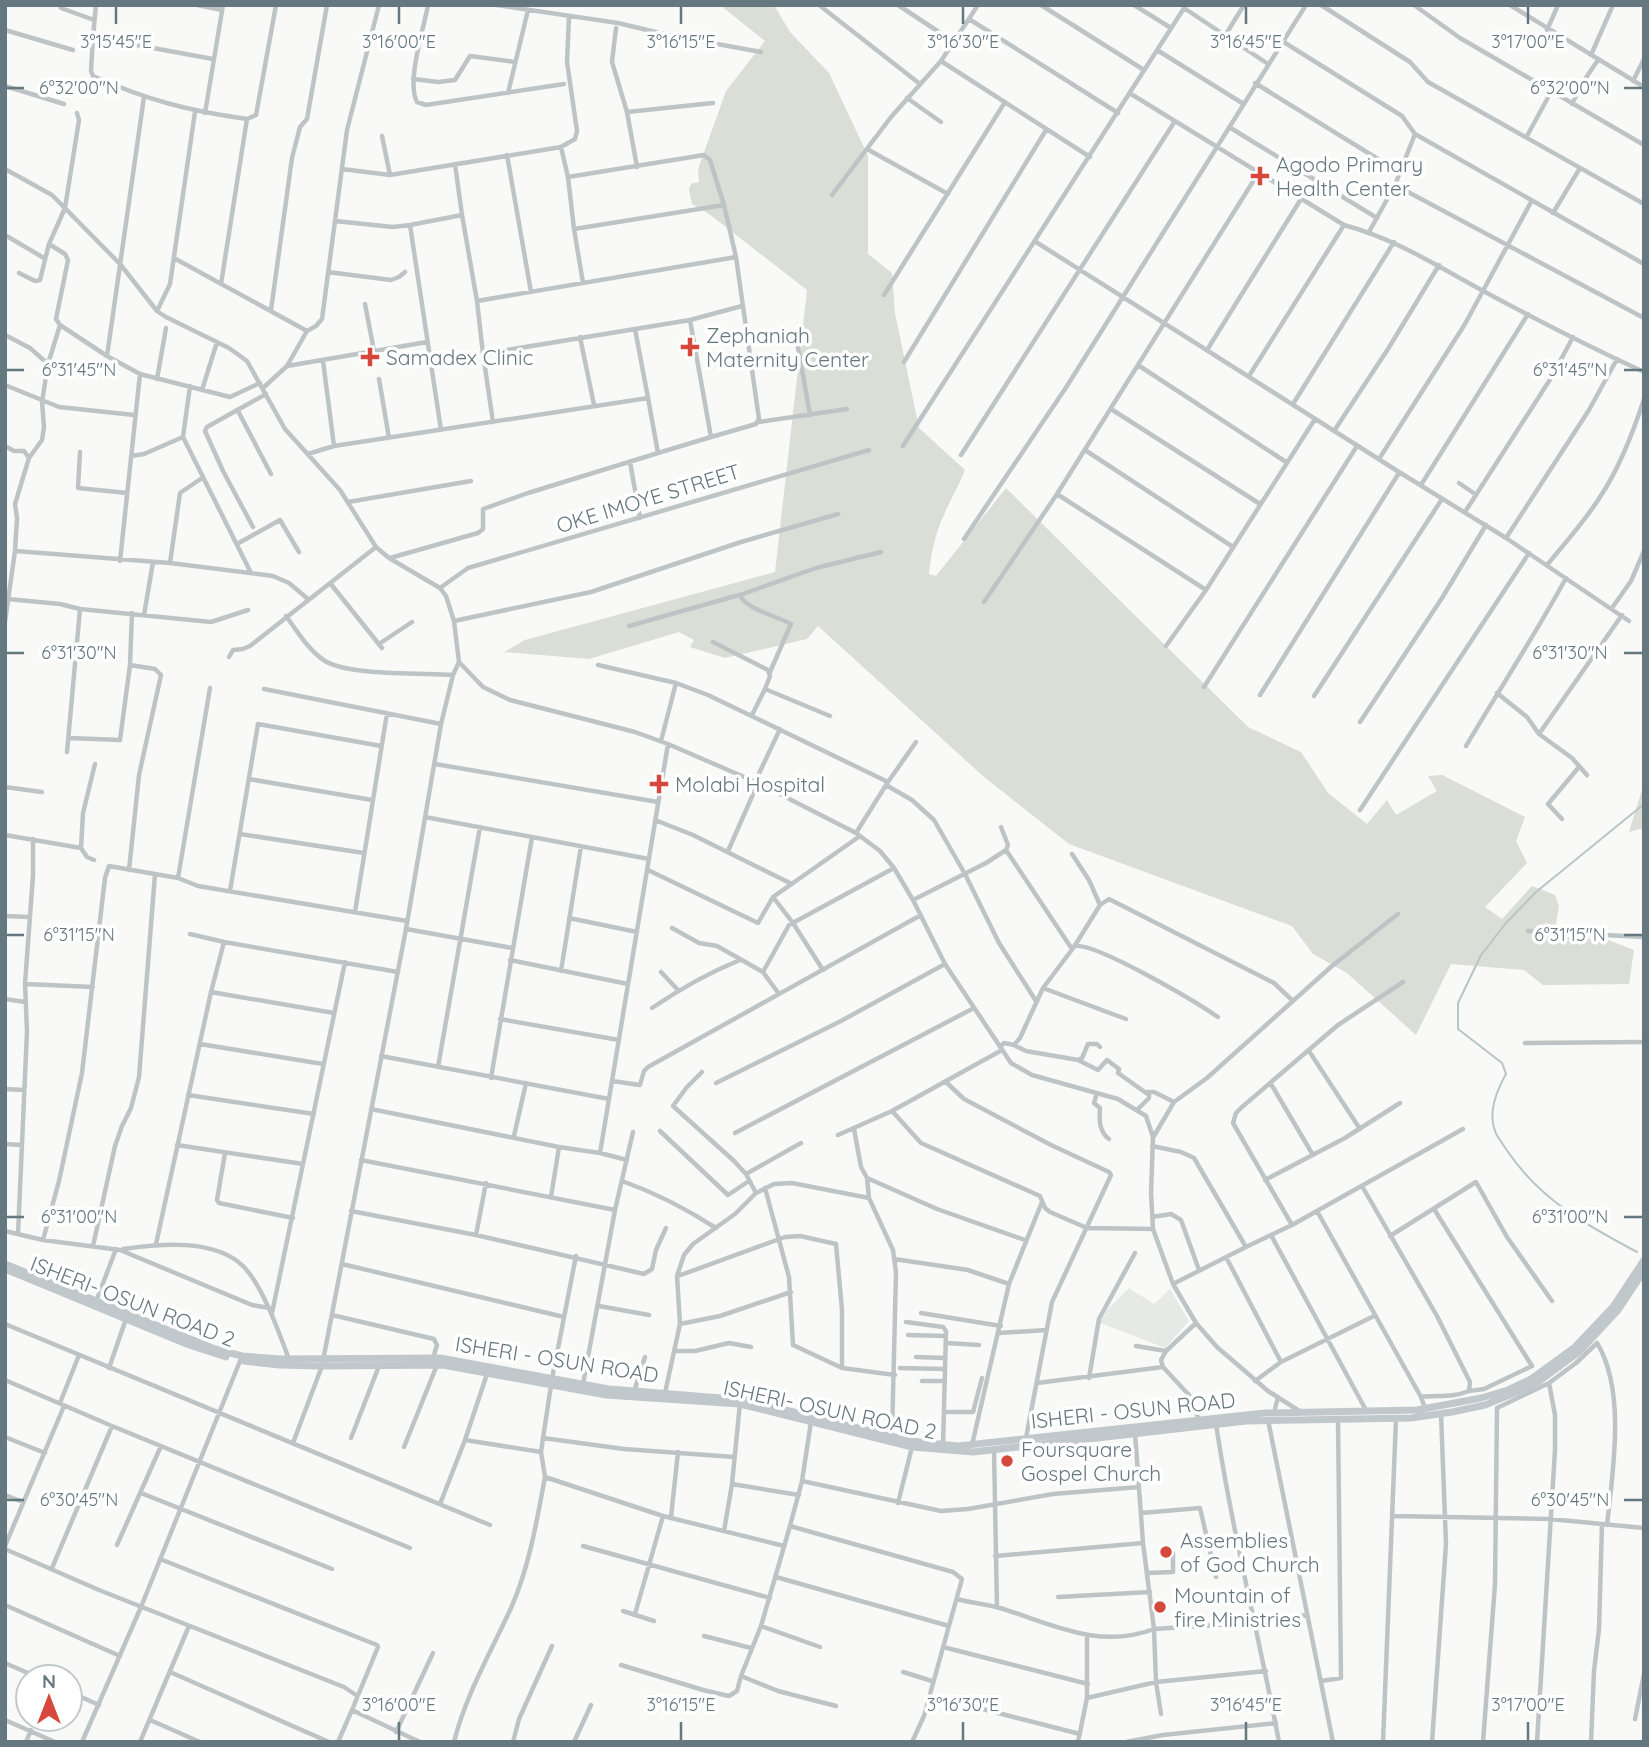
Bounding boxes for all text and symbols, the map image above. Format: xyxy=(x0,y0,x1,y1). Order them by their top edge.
text: 3°15'45"E xyxy=(80,30,152,53)
text: 3°16'00"E xyxy=(362,30,436,53)
text: 3°16'15"E xyxy=(647,30,715,53)
text: 3°16'30"E xyxy=(927,30,999,53)
text: 3°16'45"E xyxy=(1210,30,1282,53)
text: 3°17'00"E xyxy=(1491,30,1565,53)
text: 6°32'00"N xyxy=(39,76,119,99)
text: 6°32'00"N xyxy=(1530,76,1610,99)
place label: Agodo Primary Health Center xyxy=(1276,151,1423,201)
marker: Agodo Primary Health Center xyxy=(1250,166,1270,186)
place label: Zephaniah Maternity Center xyxy=(706,322,869,372)
marker: Zephaniah Maternity Center xyxy=(680,337,700,357)
place label: Samadex Clinic xyxy=(386,344,533,370)
marker: Samadex Clinic xyxy=(360,347,380,367)
text: 6°31'45"N xyxy=(42,358,116,381)
text: 6°31'45"N xyxy=(1533,358,1607,381)
street label: OKE IMOYE STREET xyxy=(553,458,743,538)
text: 6°31'30"N xyxy=(41,641,117,664)
text: 6°31'30"N xyxy=(1532,641,1608,664)
place label: Molabi Hospital xyxy=(675,771,825,797)
marker: Molabi Hospital xyxy=(649,774,669,794)
text: 6°31'15"N xyxy=(43,923,115,946)
text: 6°31'15"N xyxy=(1534,923,1606,946)
text: 6°31'00"N xyxy=(41,1205,117,1228)
text: 6°31'00"N xyxy=(1532,1205,1608,1228)
street label: ISHERI- OSUN ROAD 2 xyxy=(27,1250,239,1352)
street label: ISHERI - OSUN ROAD xyxy=(453,1330,661,1388)
street label: ISHERI- OSUN ROAD 2 xyxy=(721,1374,939,1444)
street label: ISHERI - OSUN ROAD xyxy=(1029,1386,1237,1434)
place label: Foursquare Gospel Church xyxy=(1021,1436,1161,1486)
marker: Foursquare Gospel Church xyxy=(999,1453,1015,1469)
text: 6°30'45"N xyxy=(40,1488,118,1511)
text: 6°30'45"N xyxy=(1531,1488,1609,1511)
place label: Assemblies of God Church xyxy=(1180,1527,1320,1577)
marker: Assemblies of God Church xyxy=(1158,1544,1174,1560)
place label: Mountain of fire Ministries xyxy=(1174,1582,1301,1632)
marker: Mountain of fire Ministries xyxy=(1152,1599,1168,1615)
north arrow xyxy=(14,1663,84,1733)
text: N xyxy=(42,1669,56,1693)
text: 3°16'00"E xyxy=(362,1693,436,1716)
text: 3°16'15"E xyxy=(647,1693,715,1716)
text: 3°16'30"E xyxy=(927,1693,999,1716)
text: 3°16'45"E xyxy=(1210,1693,1282,1716)
text: 3°17'00"E xyxy=(1491,1693,1565,1716)

